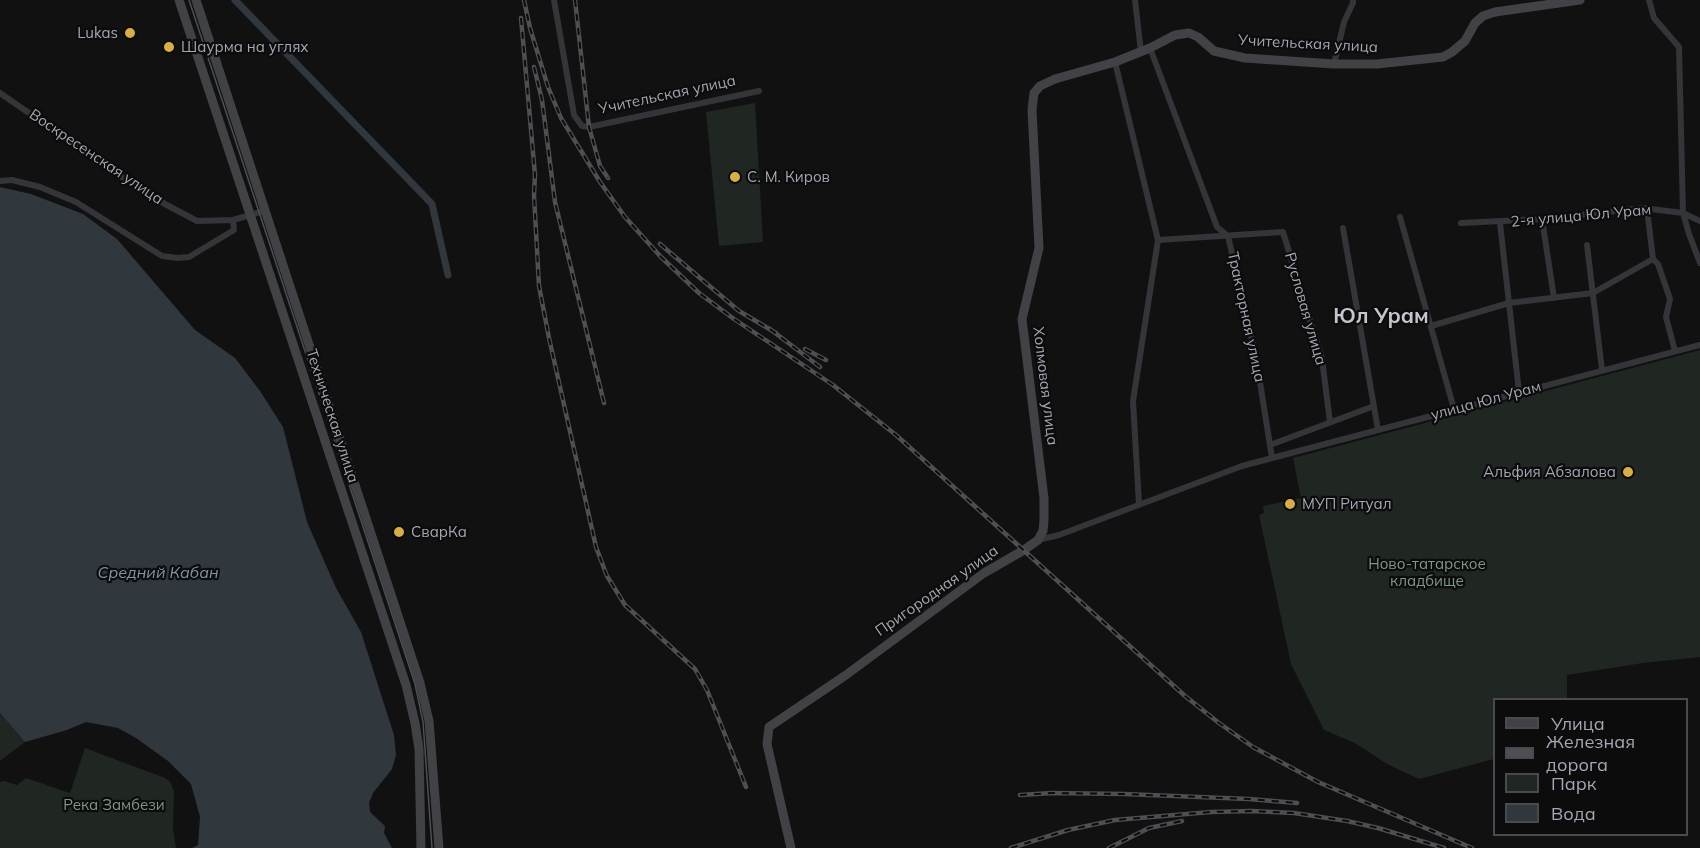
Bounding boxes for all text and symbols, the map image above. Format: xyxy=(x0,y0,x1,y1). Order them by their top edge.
place label: Lukas xyxy=(77,24,118,42)
marker: Lukas xyxy=(123,26,137,40)
street label: Учительская улица xyxy=(1238,31,1378,57)
place label: Шаурма на углях xyxy=(181,38,309,56)
marker: Шаурма на углях xyxy=(162,40,176,54)
street label: Учительская улица xyxy=(597,72,737,118)
street label: Воскресенская улица xyxy=(26,105,166,209)
place label: С. М. Киров xyxy=(747,168,830,186)
marker: С. М. Киров xyxy=(728,170,742,184)
street label: 2-я улица Юл Урам xyxy=(1510,201,1652,231)
street label: Тракторная улица xyxy=(1223,250,1269,384)
street label: Русловая улица xyxy=(1280,251,1330,367)
district label: Юл Урам xyxy=(1333,304,1429,330)
street label: Холмовая улица xyxy=(1029,326,1061,446)
street label: Техническая улица xyxy=(302,347,362,485)
street label: улица Юл Урам xyxy=(1429,378,1543,424)
place label: Альфия Абзалова xyxy=(1483,463,1616,481)
marker: Альфия Абзалова xyxy=(1621,465,1635,479)
place label: МУП Ритуал xyxy=(1302,495,1392,513)
marker: МУП Ритуал xyxy=(1283,497,1297,511)
place label: СварКа xyxy=(411,523,467,541)
marker: СварКа xyxy=(392,525,406,539)
street label: Пригородная улица xyxy=(872,542,1002,640)
park label: Ново-татарское кладбище xyxy=(1368,555,1486,590)
water label: Средний Кабан xyxy=(98,563,218,583)
legend xyxy=(1493,698,1688,836)
text: Улица xyxy=(1551,712,1605,735)
text: Железная дорога xyxy=(1546,730,1635,776)
text: Парк xyxy=(1551,772,1596,795)
park label: Река Замбези xyxy=(63,796,165,814)
text: Вода xyxy=(1551,802,1596,825)

